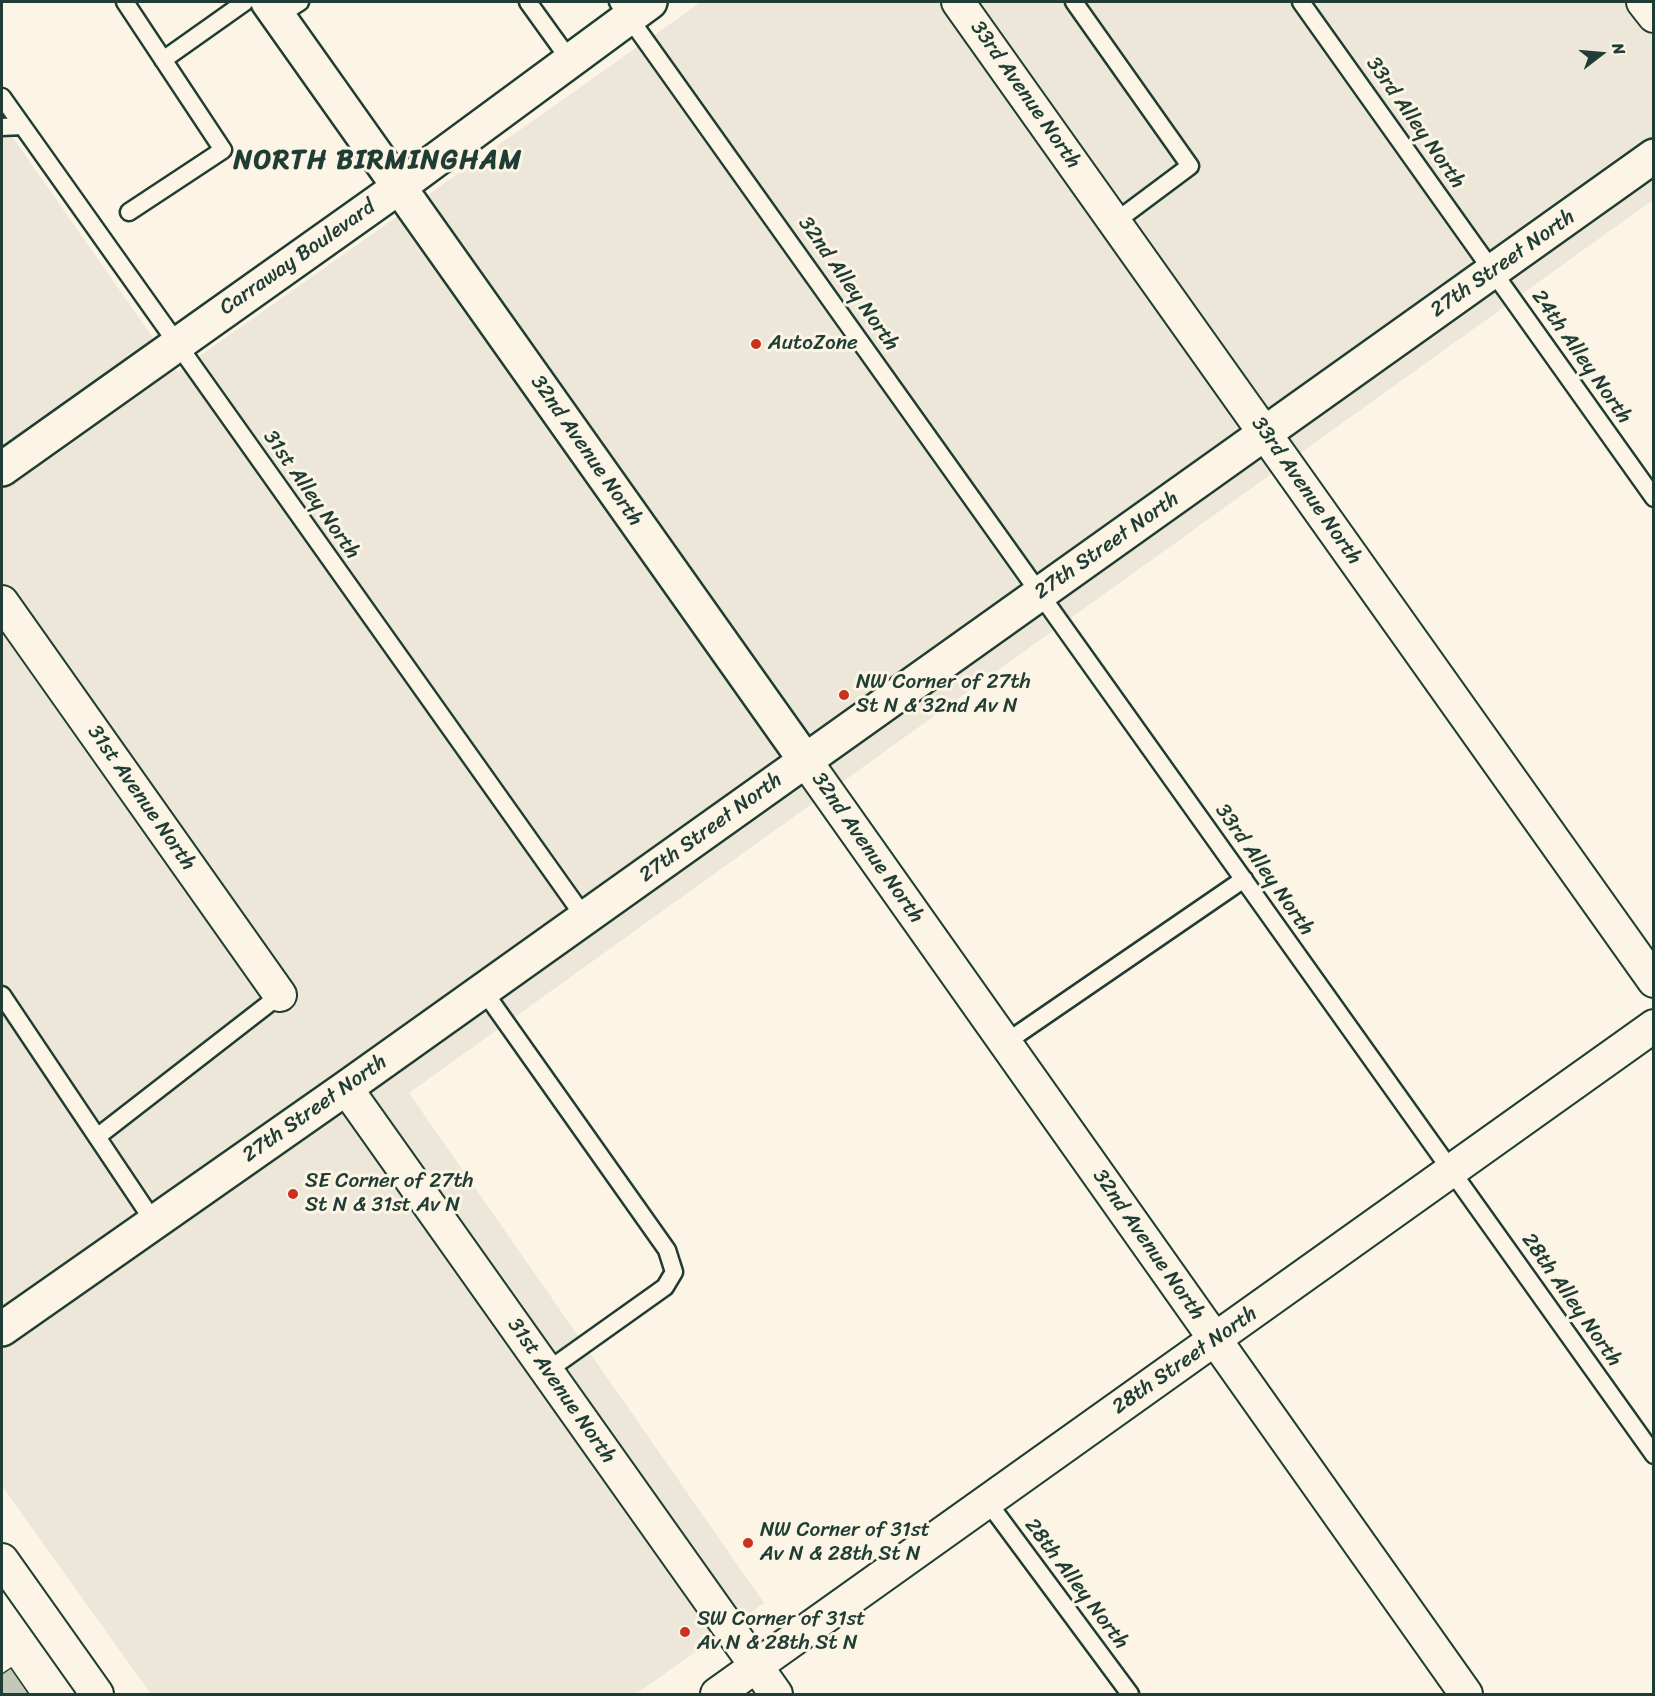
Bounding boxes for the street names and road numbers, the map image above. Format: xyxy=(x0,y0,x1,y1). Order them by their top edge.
street label: 33rd Avenue North xyxy=(965,16,1085,174)
street label: 33rd Alley North xyxy=(1360,52,1470,194)
street label: Carraway Boulevard xyxy=(215,195,381,321)
street label: 27th Street North xyxy=(1426,205,1580,323)
street label: 32nd Alley North xyxy=(792,212,904,356)
street label: 24th Alley North xyxy=(1525,285,1637,429)
street label: 32nd Avenue North xyxy=(525,371,647,531)
street label: 33rd Avenue North xyxy=(1246,412,1366,570)
street label: 31st Alley North xyxy=(257,426,365,564)
street label: 27th Street North xyxy=(1030,487,1184,605)
street label: 31st Avenue North xyxy=(82,721,200,875)
street label: 27th Street North xyxy=(635,768,787,888)
street label: 32nd Avenue North xyxy=(806,768,928,928)
street label: 33rd Alley North xyxy=(1209,799,1319,941)
street label: 27th Street North xyxy=(238,1050,392,1168)
street label: 32nd Avenue North xyxy=(1087,1165,1209,1325)
street label: 28th Alley North xyxy=(1516,1228,1626,1372)
street label: 28th Street North xyxy=(1108,1302,1262,1420)
street label: 31st Avenue North xyxy=(502,1314,620,1468)
street label: 28th Alley North xyxy=(1019,1514,1133,1654)

